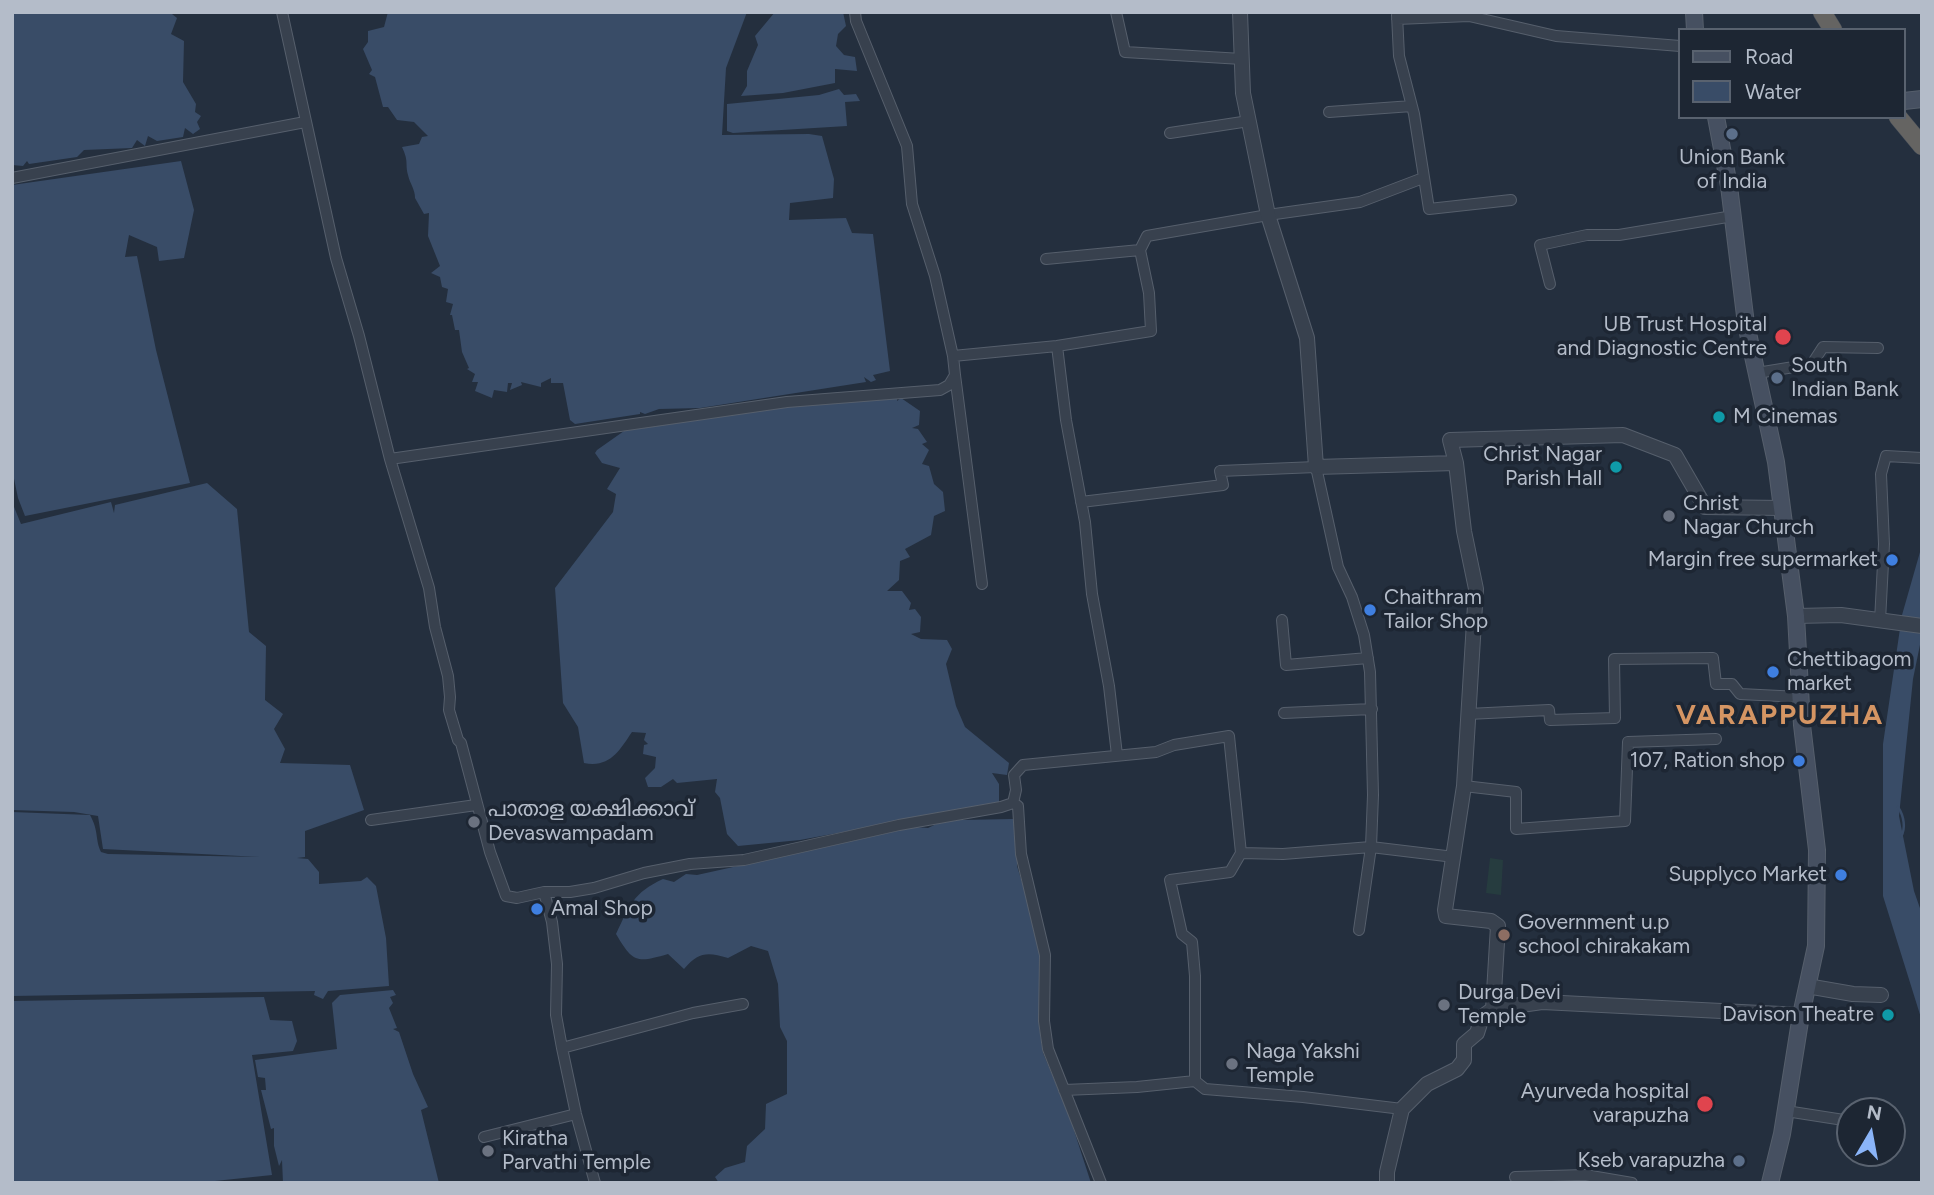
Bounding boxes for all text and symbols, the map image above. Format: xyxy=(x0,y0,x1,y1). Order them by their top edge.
legend xyxy=(1678,28,1906,119)
text: Road xyxy=(1745,44,1793,69)
text: Water xyxy=(1745,79,1801,104)
marker: Union Bank of India xyxy=(1724,126,1740,142)
place label: Union Bank of India xyxy=(1679,145,1785,195)
place label: UB Trust Hospital and Diagnostic Centre xyxy=(1557,312,1767,362)
marker: UB Trust Hospital and Diagnostic Centre xyxy=(1773,327,1793,347)
place label: South Indian Bank xyxy=(1791,353,1899,403)
marker: South Indian Bank xyxy=(1769,370,1785,386)
place label: M Cinemas xyxy=(1733,404,1838,430)
marker: M Cinemas xyxy=(1711,409,1727,425)
place label: Christ Nagar Parish Hall xyxy=(1483,442,1602,492)
marker: Christ Nagar Parish Hall xyxy=(1608,459,1624,475)
place label: Christ Nagar Church xyxy=(1683,491,1814,541)
marker: Christ Nagar Church xyxy=(1661,508,1677,524)
place label: Margin free supermarket xyxy=(1648,547,1878,573)
marker: Margin free supermarket xyxy=(1884,552,1900,568)
place label: Chaithram Tailor Shop xyxy=(1384,585,1488,635)
marker: Chaithram Tailor Shop xyxy=(1362,602,1378,618)
place label: Chettibagom market xyxy=(1787,647,1911,697)
marker: Chettibagom market xyxy=(1765,664,1781,680)
district label: VARAPPUZHA xyxy=(1677,699,1883,733)
place label: 107, Ration shop xyxy=(1630,748,1785,774)
marker: 107, Ration shop xyxy=(1791,753,1807,769)
place label: പാതാള യക്ഷിക്കാവ് Devaswampadam xyxy=(488,797,694,847)
marker: പാതാള യക്ഷിക്കാവ് Devaswampadam xyxy=(466,814,482,830)
place label: Supplyco Market xyxy=(1668,862,1827,888)
marker: Supplyco Market xyxy=(1833,867,1849,883)
place label: Amal Shop xyxy=(551,896,653,922)
marker: Amal Shop xyxy=(529,901,545,917)
place label: Government u.p school chirakakam xyxy=(1518,910,1690,960)
marker: Government u.p school chirakakam xyxy=(1496,927,1512,943)
place label: Durga Devi Temple xyxy=(1458,980,1561,1030)
marker: Durga Devi Temple xyxy=(1436,997,1452,1013)
place label: Davison Theatre xyxy=(1722,1002,1874,1028)
marker: Davison Theatre xyxy=(1880,1007,1896,1023)
place label: Naga Yakshi Temple xyxy=(1246,1039,1360,1089)
marker: Naga Yakshi Temple xyxy=(1224,1056,1240,1072)
place label: Ayurveda hospital varapuzha xyxy=(1521,1079,1689,1129)
marker: Ayurveda hospital varapuzha xyxy=(1695,1094,1715,1114)
north arrow xyxy=(1836,1097,1906,1167)
text: N xyxy=(1865,1100,1884,1125)
place label: Kiratha Parvathi Temple xyxy=(502,1126,651,1176)
marker: Kiratha Parvathi Temple xyxy=(480,1143,496,1159)
place label: Kseb varapuzha xyxy=(1577,1148,1725,1174)
marker: Kseb varapuzha xyxy=(1731,1153,1747,1169)

